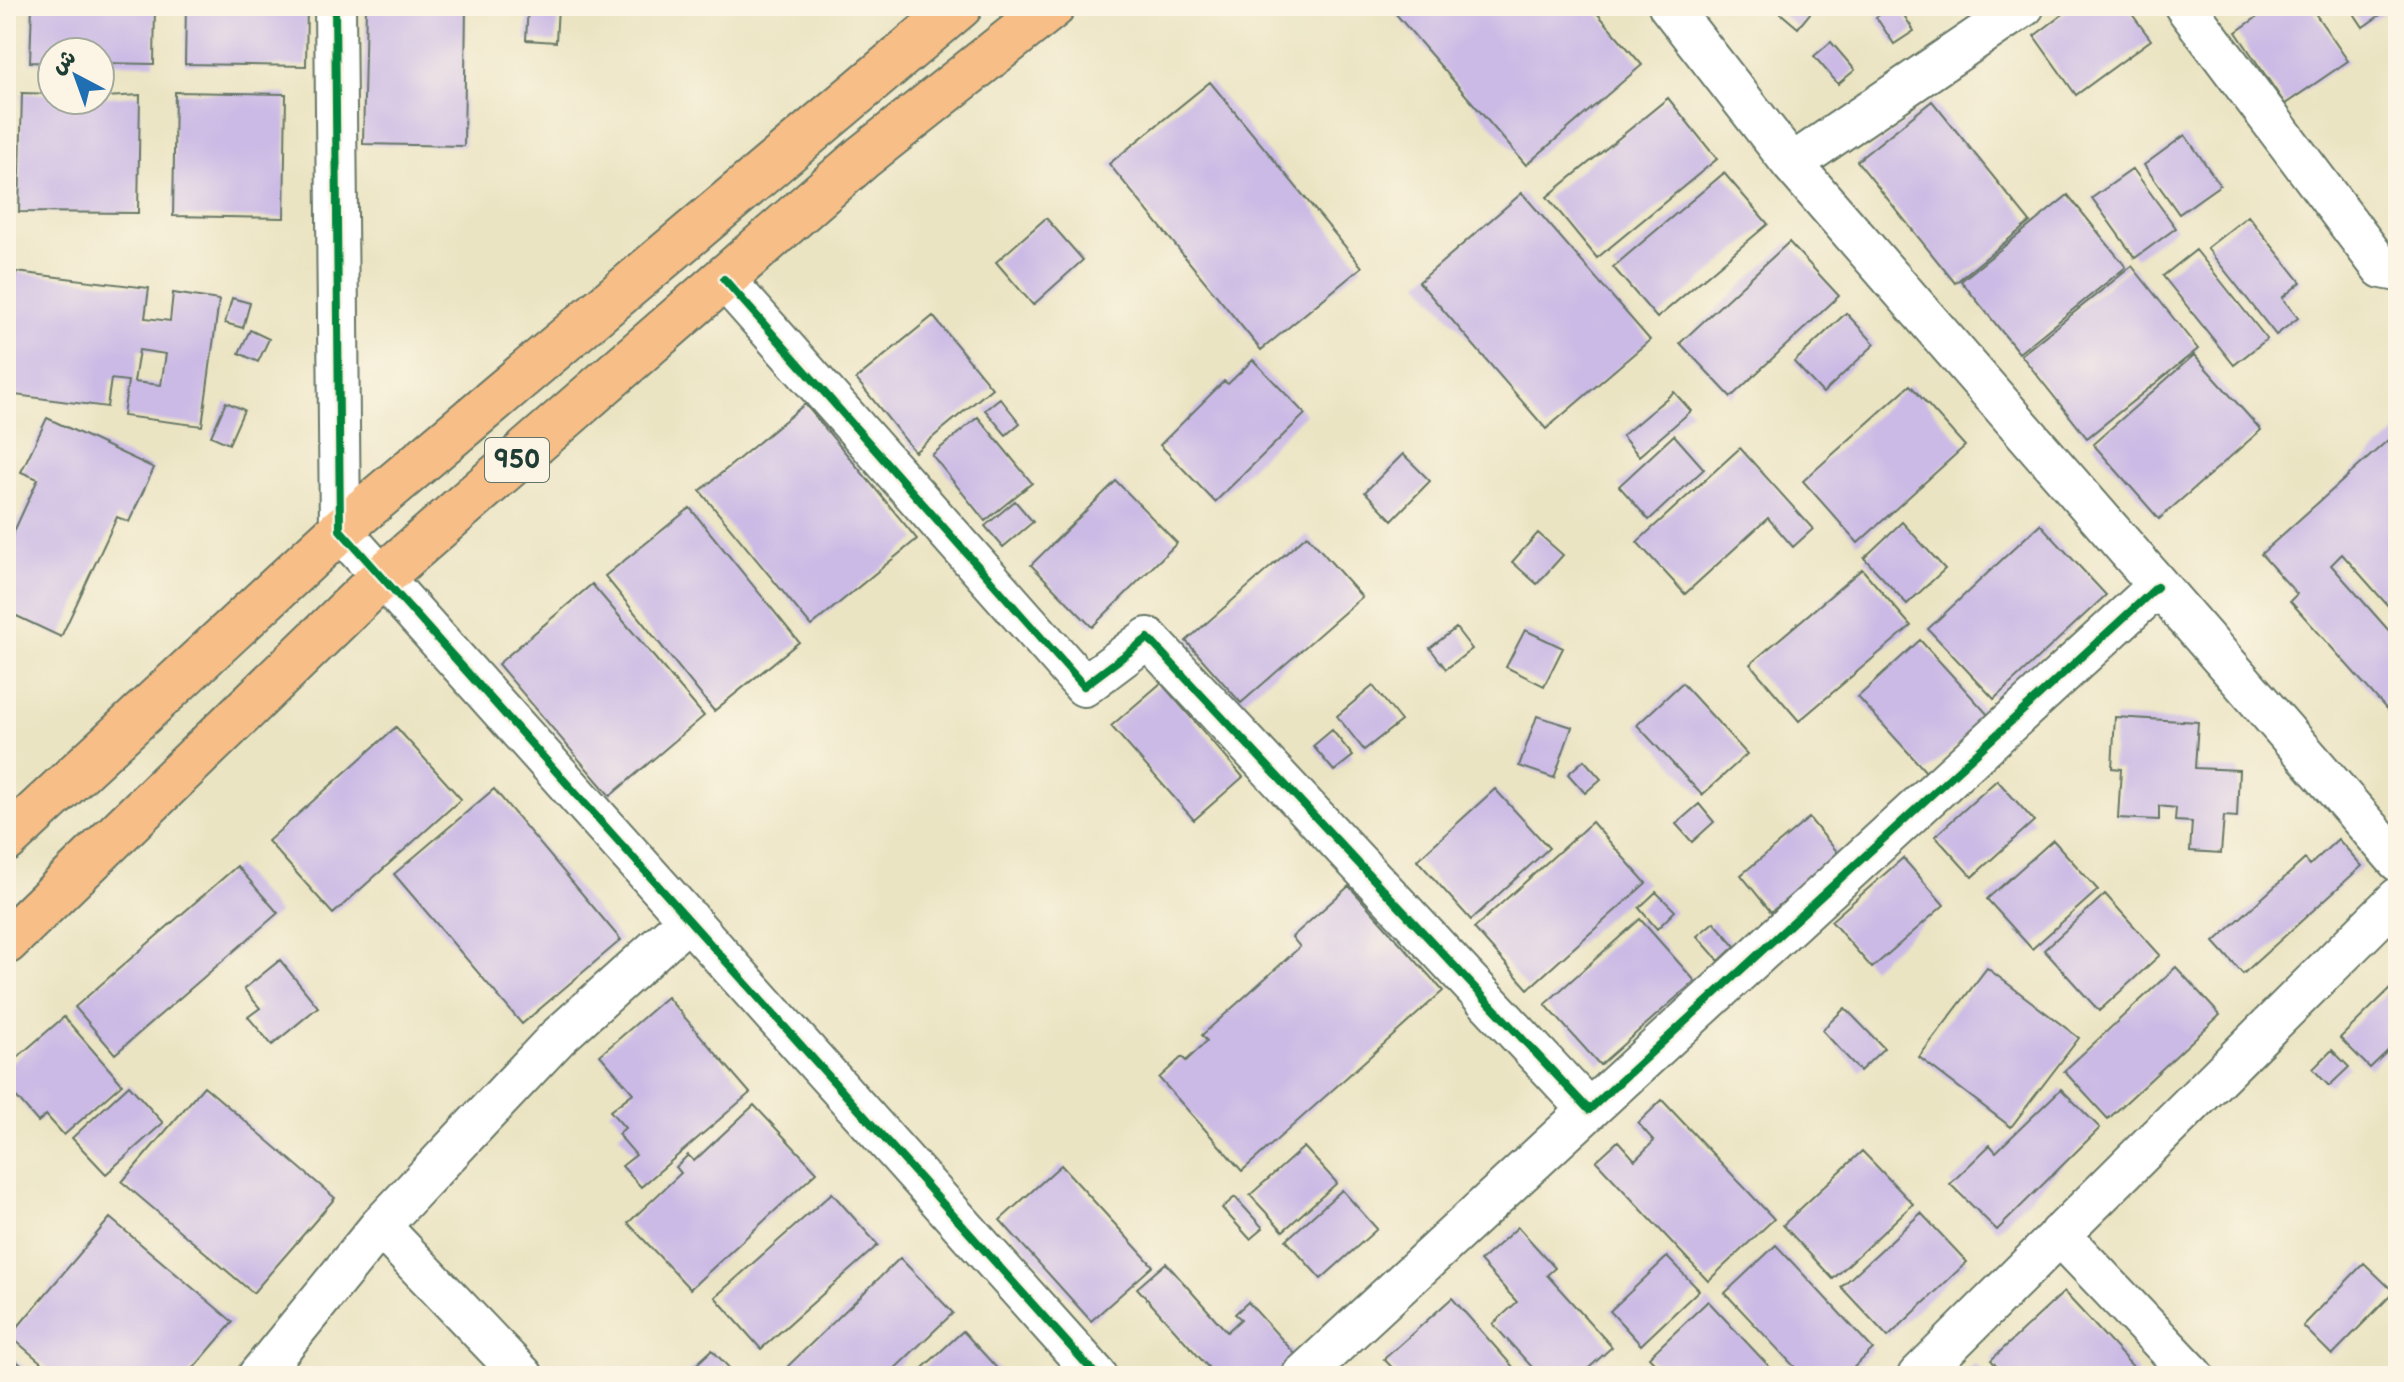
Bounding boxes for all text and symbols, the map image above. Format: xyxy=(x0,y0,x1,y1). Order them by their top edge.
north arrow xyxy=(36,36,116,116)
text: ش xyxy=(46,44,82,80)
road number: 950 xyxy=(485,438,549,482)

